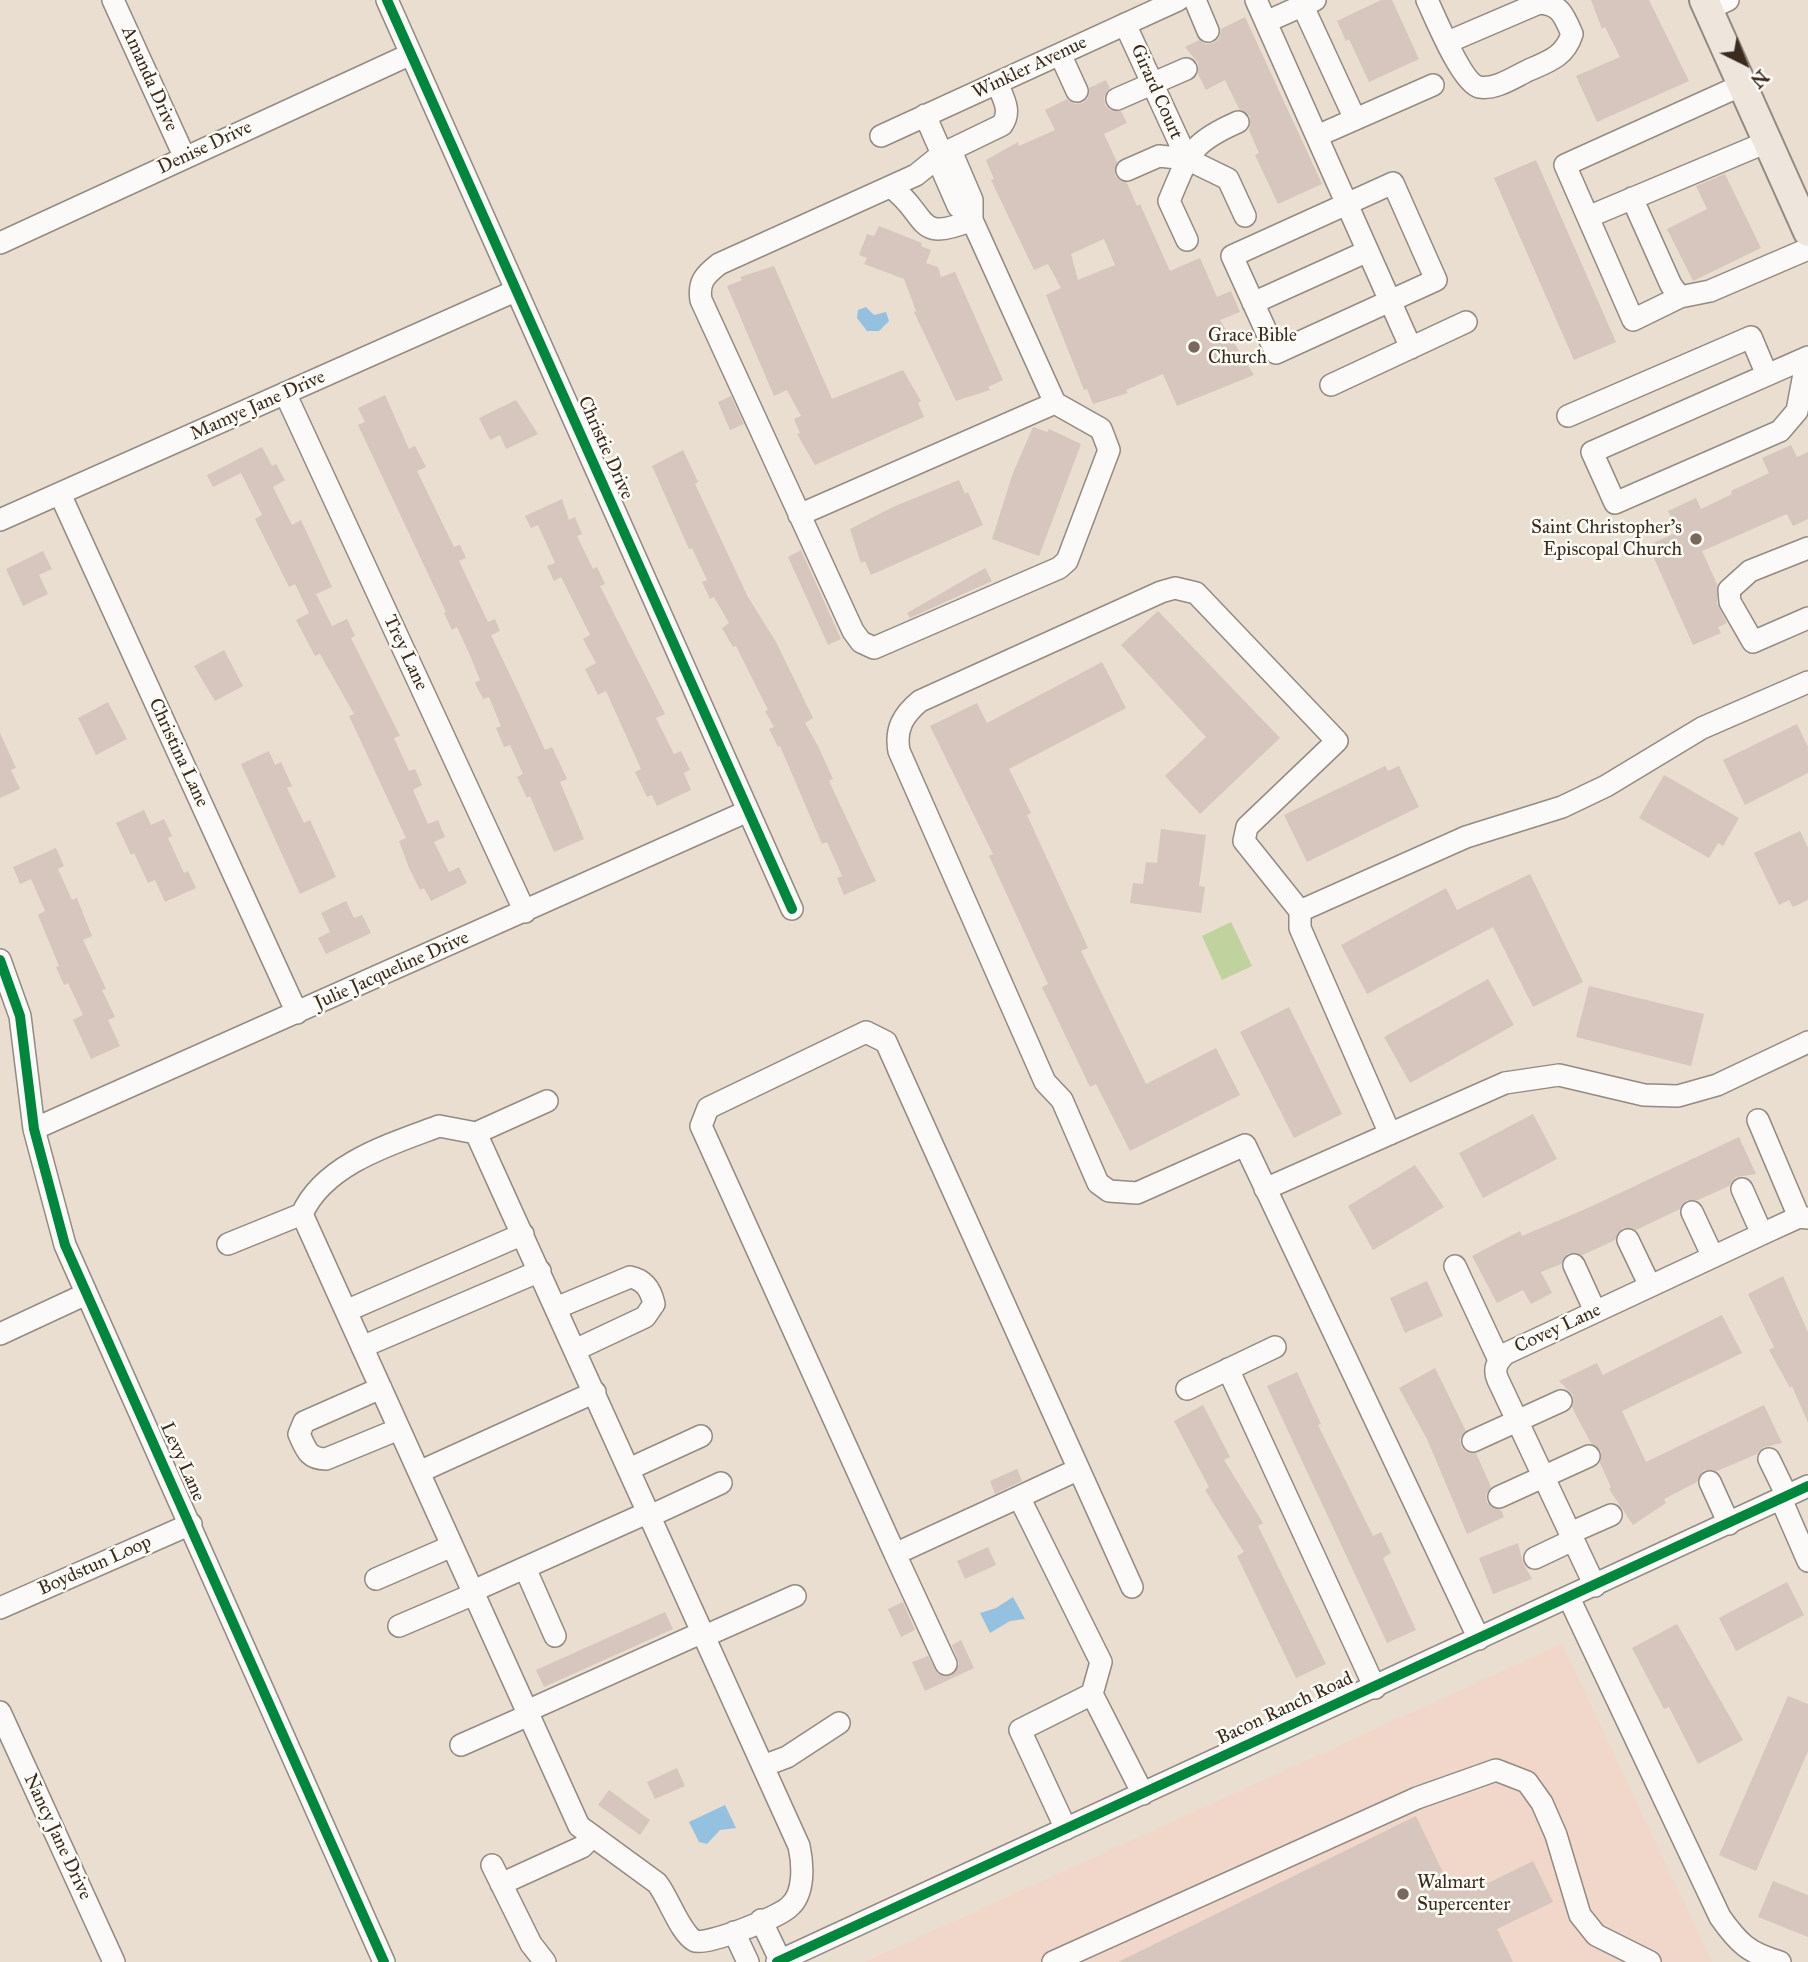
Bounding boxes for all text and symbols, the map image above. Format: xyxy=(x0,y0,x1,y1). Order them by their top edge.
street label: Amanda Drive xyxy=(116,23,182,135)
north arrow xyxy=(1710,28,1780,98)
street label: Winkler Avenue xyxy=(969,32,1091,104)
street label: Girard Court xyxy=(1125,41,1187,143)
text: N xyxy=(1746,65,1773,93)
street label: Denise Drive xyxy=(154,116,256,180)
place label: Grace Bible Church xyxy=(1208,325,1297,369)
marker: Grace Bible Church xyxy=(1186,339,1202,355)
street label: Mamye Jane Drive xyxy=(187,366,329,446)
street label: Christie Drive xyxy=(572,393,638,503)
place label: Saint Christopher's Episcopal Church xyxy=(1531,517,1682,561)
marker: Saint Christopher's Episcopal Church xyxy=(1688,531,1704,547)
street label: Trey Lane xyxy=(378,612,432,694)
street label: Christina Lane xyxy=(143,695,213,811)
street label: Julie Jacqueline Drive xyxy=(311,927,473,1015)
street label: Covey Lane xyxy=(1511,1299,1605,1359)
street label: Levy Lane xyxy=(154,1419,210,1505)
street label: Boydstun Loop xyxy=(35,1531,155,1601)
street label: Bacon Ranch Road xyxy=(1213,1667,1357,1751)
street label: Nancy Jane Drive xyxy=(18,1770,96,1904)
place label: Walmart Supercenter xyxy=(1417,1872,1510,1916)
marker: Walmart Supercenter xyxy=(1395,1886,1411,1902)

